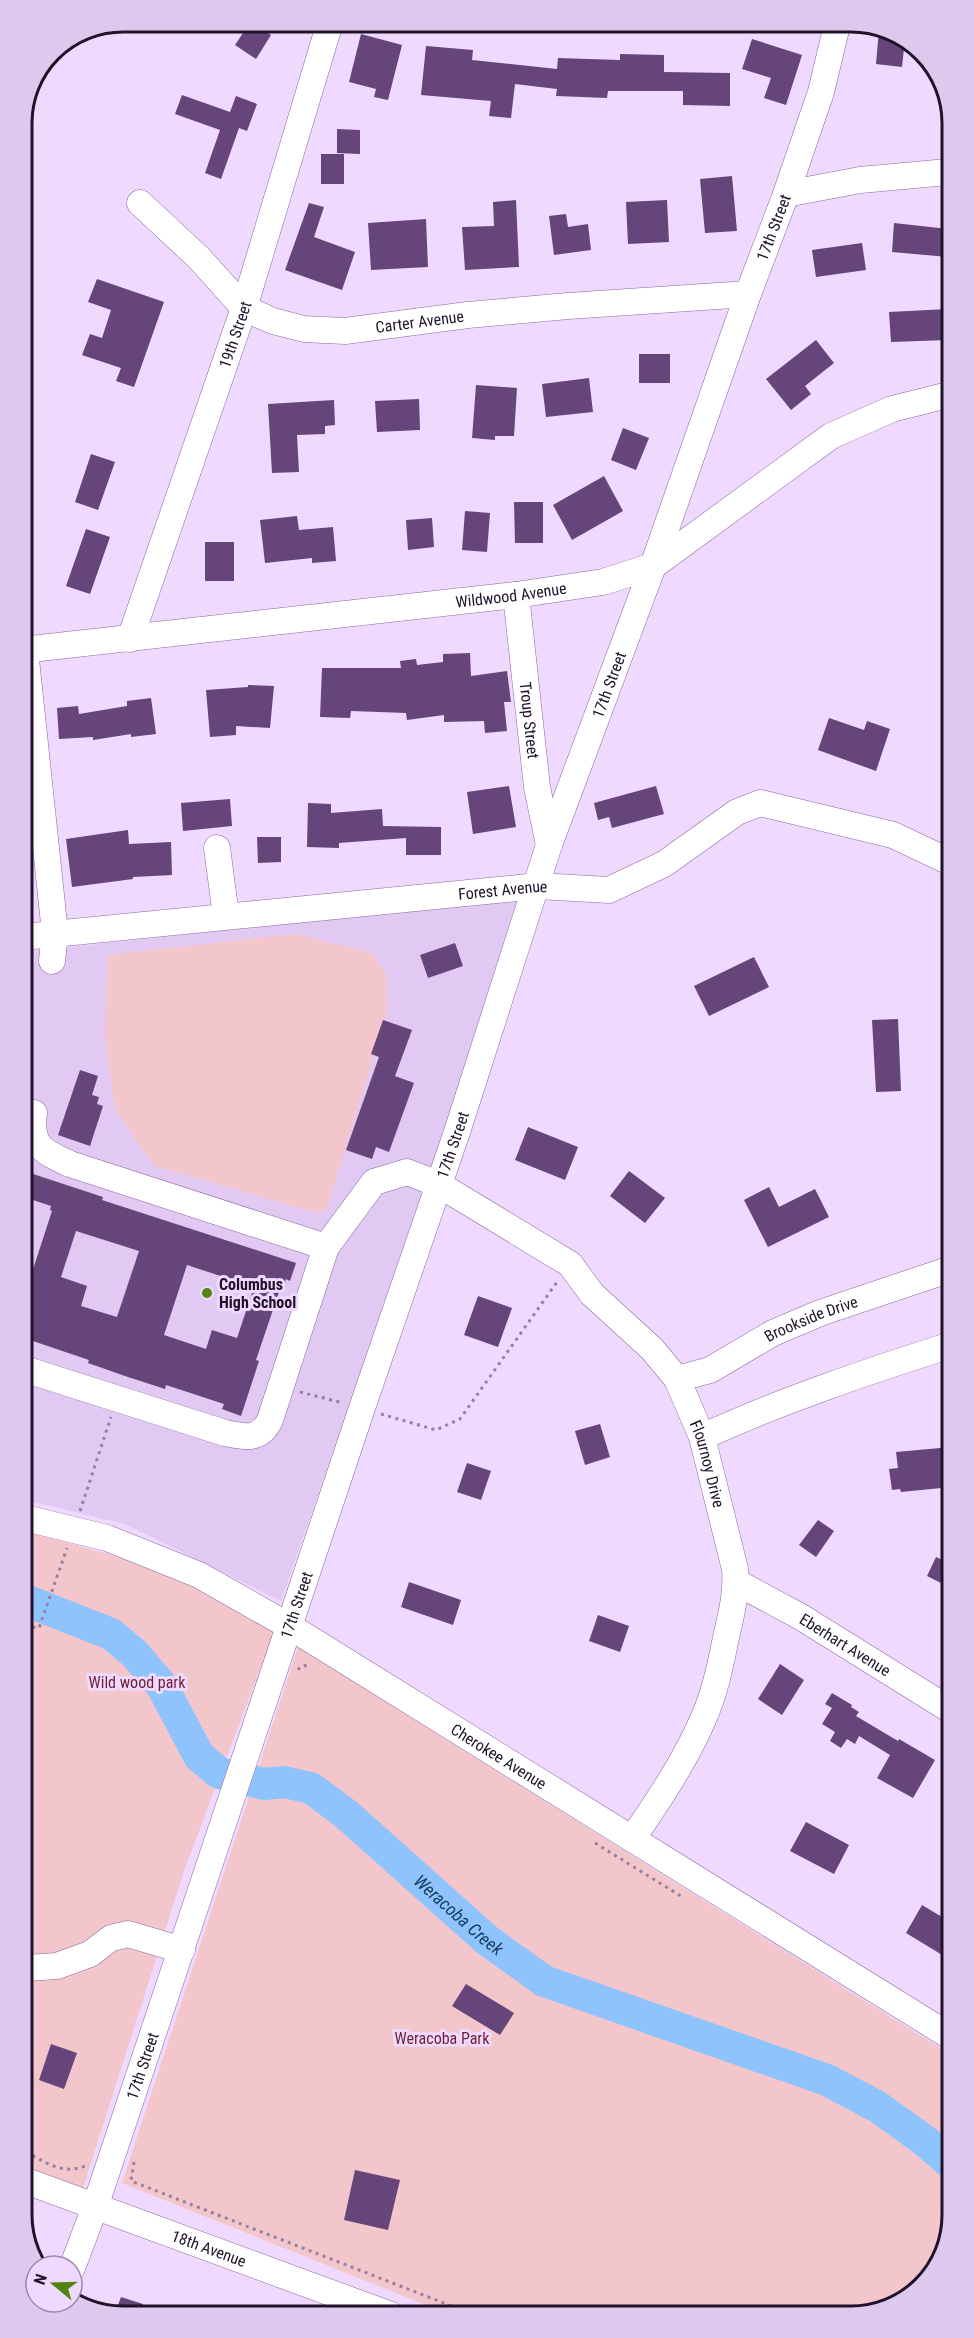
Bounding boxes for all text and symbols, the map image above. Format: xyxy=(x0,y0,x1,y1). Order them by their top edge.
street label: 17th Street xyxy=(752,191,795,263)
street label: 19th Street xyxy=(215,299,255,370)
street label: Carter Avenue xyxy=(374,306,465,336)
street label: Wildwood Avenue xyxy=(454,578,568,611)
street label: 17th Street xyxy=(588,649,630,721)
street label: Troup Street xyxy=(516,681,543,760)
street label: Forest Avenue xyxy=(457,876,548,903)
street label: 17th Street xyxy=(432,1109,473,1181)
place label: Columbus High School xyxy=(219,1275,296,1312)
marker: Columbus High School xyxy=(200,1286,214,1300)
street label: Brookside Drive xyxy=(761,1292,860,1346)
street label: Flournoy Drive xyxy=(686,1417,729,1510)
street label: 17th Street xyxy=(276,1569,316,1641)
street label: Eberhart Avenue xyxy=(796,1609,894,1680)
park label: Wild wood park xyxy=(89,1673,186,1692)
street label: Cherokee Avenue xyxy=(448,1719,550,1793)
water label: Weracoba Creek xyxy=(410,1870,509,1960)
park label: Weracoba Park xyxy=(395,2029,490,2048)
street label: 17th Street xyxy=(122,2030,162,2102)
street label: 18th Avenue xyxy=(169,2226,249,2271)
north arrow xyxy=(24,2254,84,2314)
text: N xyxy=(30,2272,51,2287)

